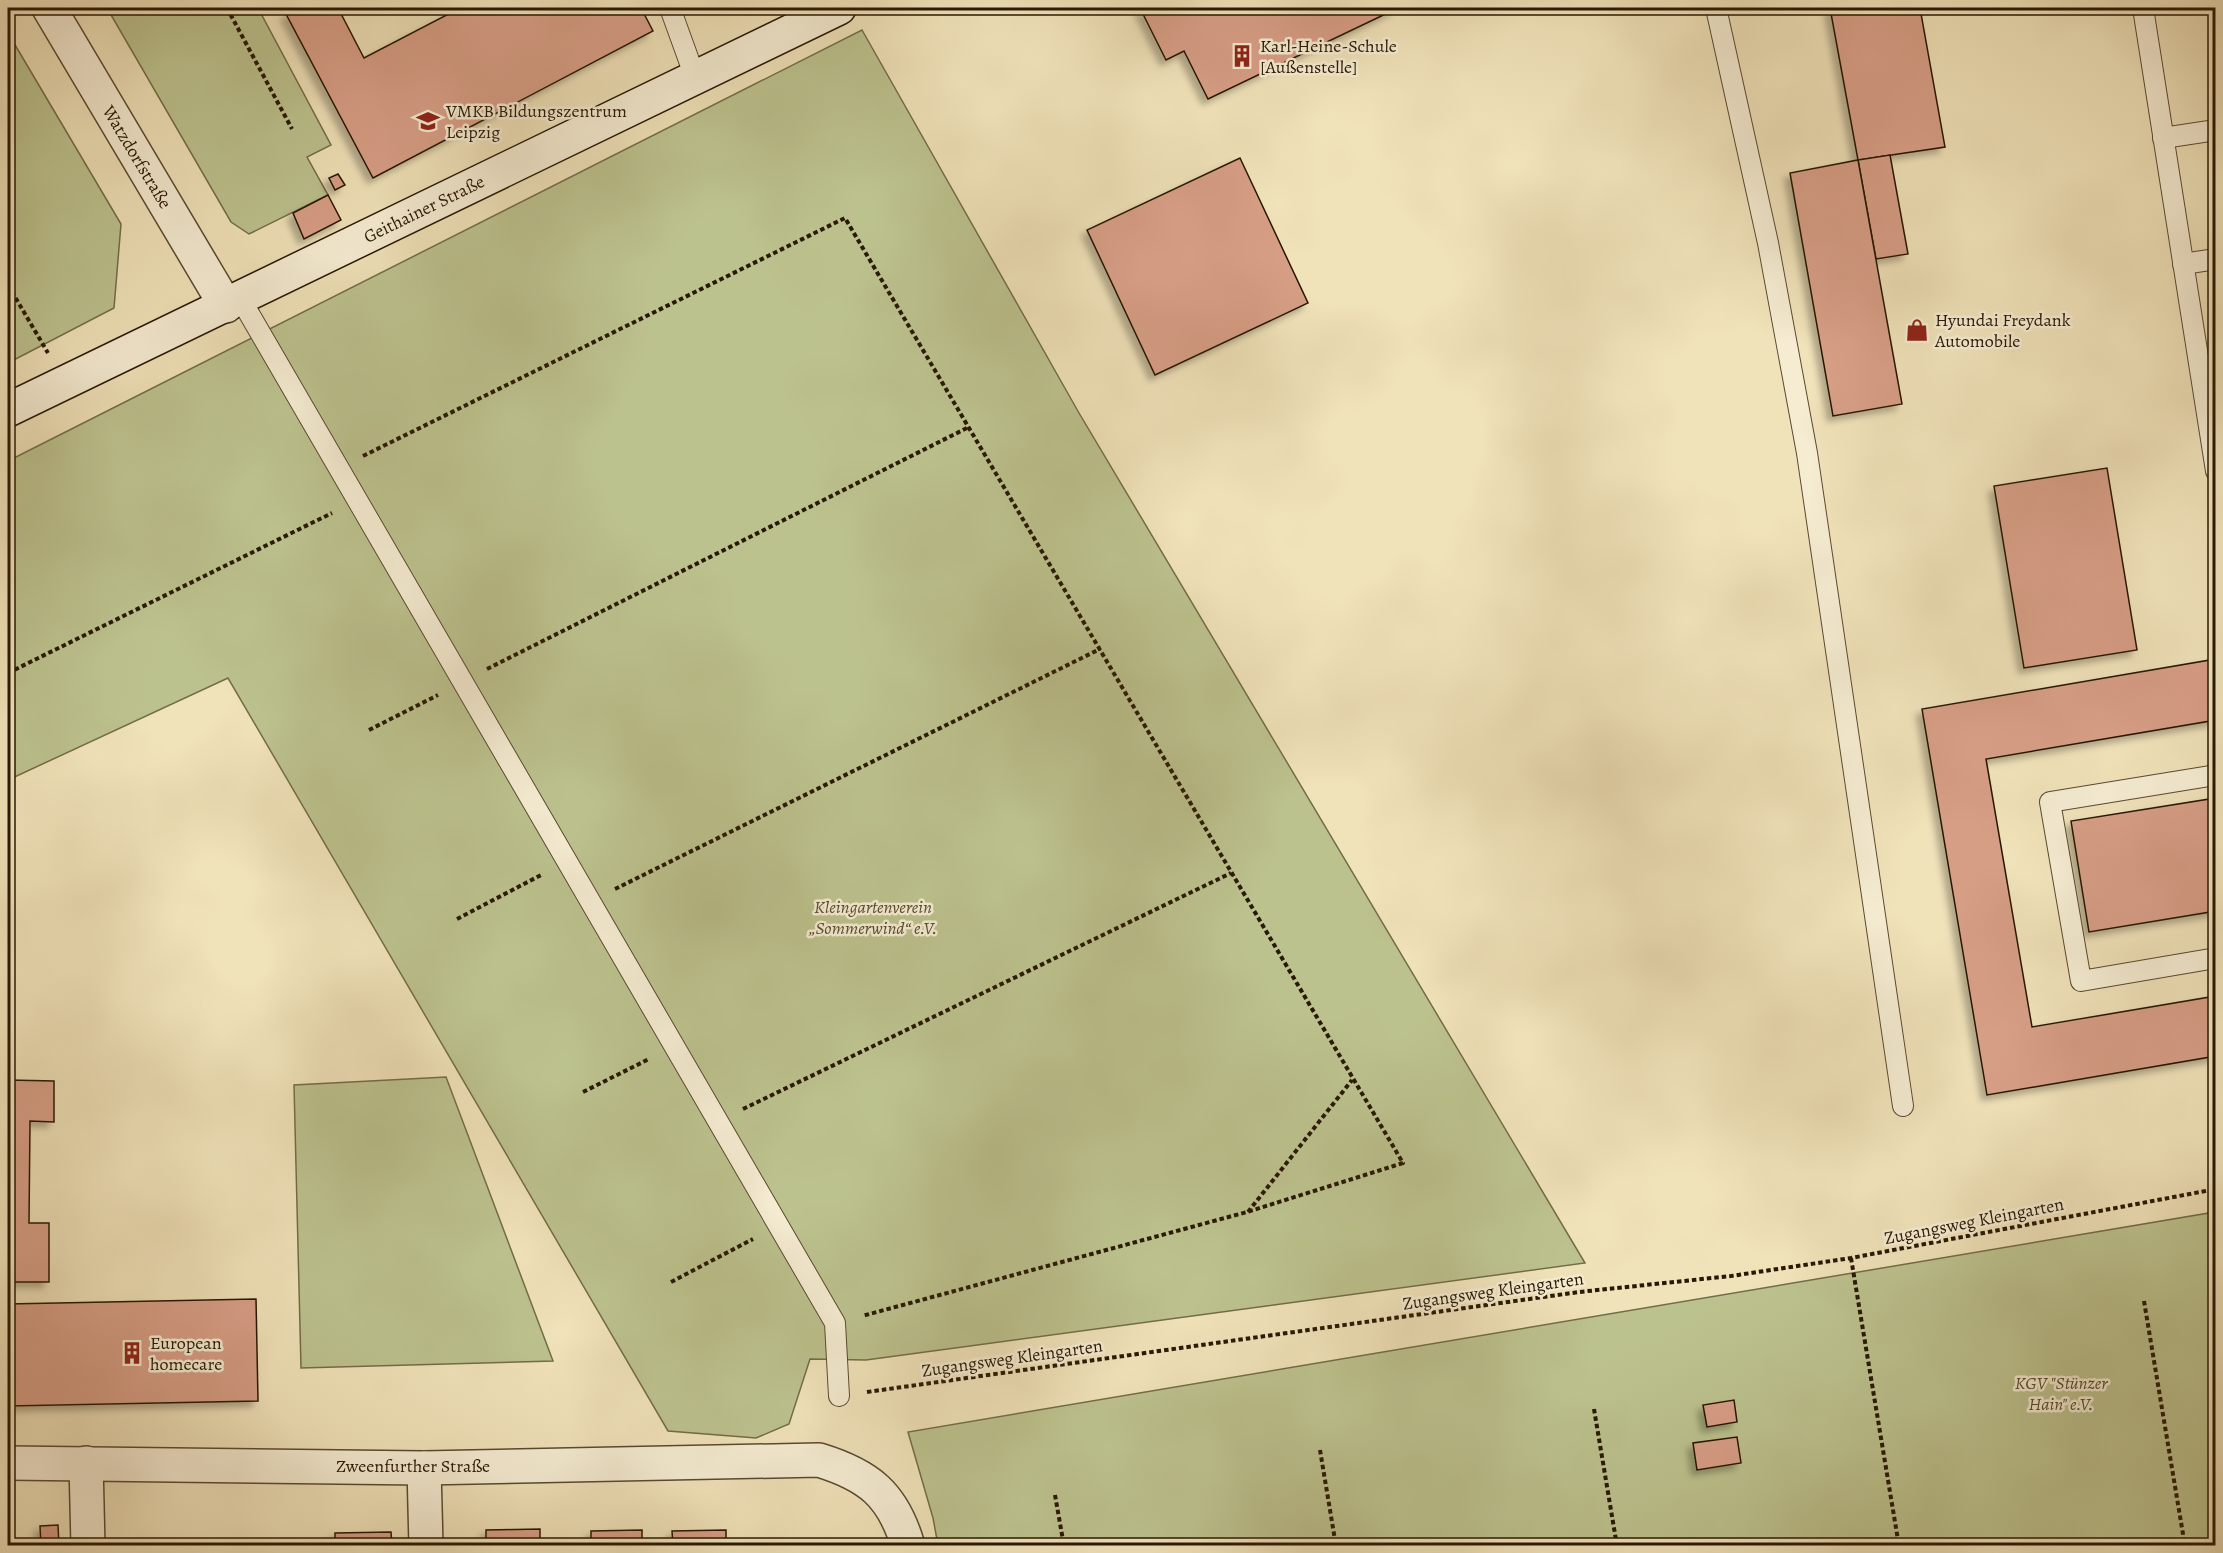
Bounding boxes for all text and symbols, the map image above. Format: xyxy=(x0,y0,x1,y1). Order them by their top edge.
place label: Karl-Heine-Schule [Außenstelle] xyxy=(1260,34,1397,79)
building icon: Karl-Heine-Schule [Außenstelle] xyxy=(1229,43,1255,69)
place label: VMKB Bildungszentrum Leipzig xyxy=(445,99,627,144)
street label: Watzdorfstraße xyxy=(96,100,177,213)
school or university icon: VMKB Bildungszentrum Leipzig xyxy=(415,108,441,134)
street label: Geithainer Straße xyxy=(360,169,488,249)
place label: Hyundai Freydank Automobile xyxy=(1934,308,2071,353)
shop icon: Hyundai Freydank Automobile xyxy=(1904,317,1930,343)
park label: Kleingartenverein „Sommerwind“ e.V. xyxy=(808,895,937,940)
street label: Zugangsweg Kleingarten xyxy=(1882,1192,2066,1250)
street label: Zugangsweg Kleingarten xyxy=(1401,1266,1585,1316)
place label: European homecare xyxy=(150,1331,222,1376)
street label: Zugangsweg Kleingarten xyxy=(920,1333,1104,1383)
building icon: European homecare xyxy=(119,1340,145,1366)
park label: KGV "Stünzer Hain" e.V. xyxy=(2015,1371,2108,1416)
street label: Zweenfurther Straße xyxy=(336,1454,490,1478)

